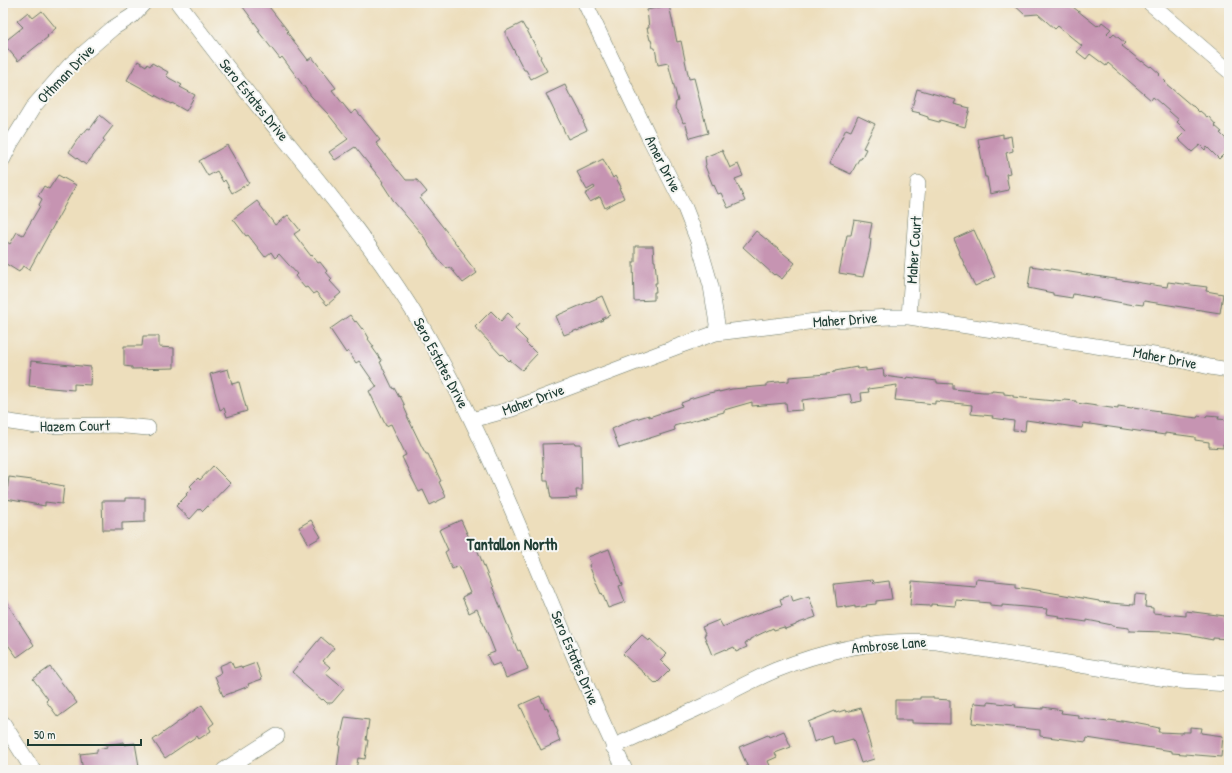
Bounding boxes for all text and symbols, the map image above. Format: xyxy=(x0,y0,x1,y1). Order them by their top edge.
street label: Othman Drive xyxy=(32,40,99,108)
street label: Sero Estates Drive xyxy=(215,54,294,145)
street label: Amer Drive xyxy=(640,132,687,196)
street label: Maher Court xyxy=(901,215,926,284)
street label: Maher Drive xyxy=(812,307,878,332)
street label: Sero Estates Drive xyxy=(409,314,474,412)
street label: Maher Drive xyxy=(1131,341,1199,374)
street label: Maher Drive xyxy=(499,379,567,420)
street label: Hazem Court xyxy=(40,414,111,437)
district label: Tantallon North xyxy=(466,533,557,555)
street label: Sero Estates Drive xyxy=(546,608,605,708)
street label: Ambrose Lane xyxy=(851,631,927,658)
scale bar xyxy=(28,721,141,747)
text: 50 m xyxy=(34,726,55,743)

